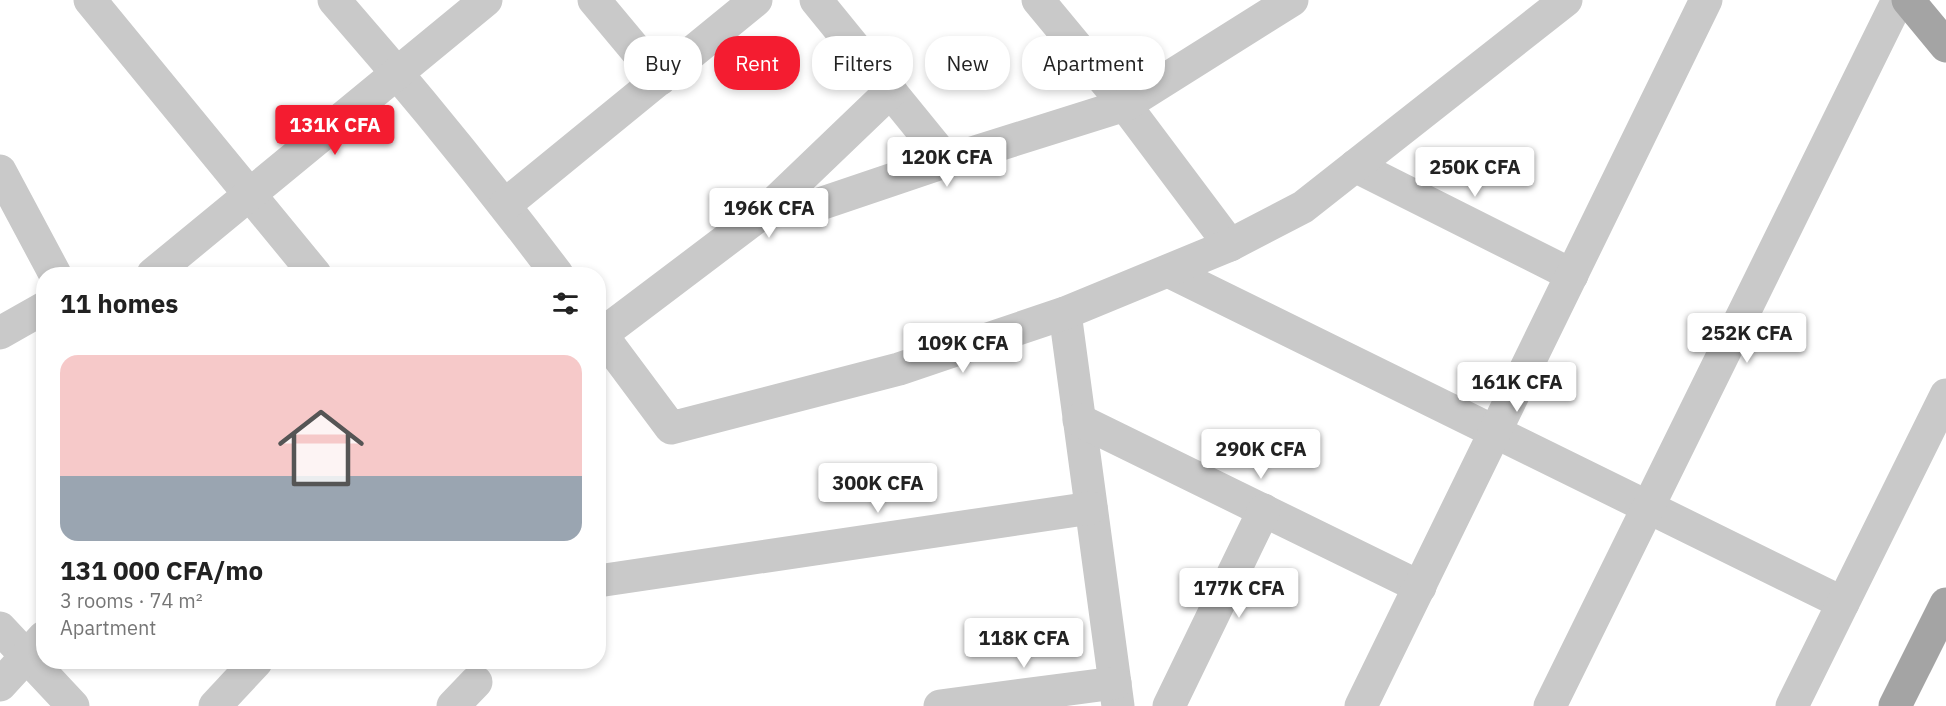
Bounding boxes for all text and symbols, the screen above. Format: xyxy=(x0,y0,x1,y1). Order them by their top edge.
chip: Buy xyxy=(624,36,702,90)
chip: Rent xyxy=(714,36,800,90)
chip: Filters xyxy=(812,36,913,90)
chip: New xyxy=(925,36,1010,90)
chip: Apartment xyxy=(1022,36,1165,90)
pin: 131K CFA xyxy=(273,105,397,156)
text: 131K CFA xyxy=(289,111,381,138)
pin: 120K CFA xyxy=(885,137,1009,188)
text: 120K CFA xyxy=(901,143,993,170)
pin: 250K CFA xyxy=(1413,147,1537,198)
text: 250K CFA xyxy=(1429,153,1521,180)
pin: 196K CFA xyxy=(707,188,831,239)
text: 196K CFA xyxy=(723,194,815,221)
text: 11 homes xyxy=(60,286,178,320)
icon: filters xyxy=(549,287,582,320)
pin: 252K CFA xyxy=(1685,313,1809,364)
text: 252K CFA xyxy=(1701,319,1793,346)
pin: 109K CFA xyxy=(901,323,1025,374)
text: 109K CFA xyxy=(917,329,1009,356)
pin: 161K CFA xyxy=(1455,362,1579,413)
text: 161K CFA xyxy=(1471,368,1563,395)
icon: home xyxy=(267,394,375,502)
pin: 290K CFA xyxy=(1199,429,1323,480)
text: 290K CFA xyxy=(1215,435,1307,462)
pin: 300K CFA xyxy=(816,463,940,514)
text: 300K CFA xyxy=(832,469,924,496)
text: 131 000 CFA/mo xyxy=(60,553,263,587)
pin: 177K CFA xyxy=(1177,568,1301,619)
text: 177K CFA xyxy=(1193,574,1285,601)
text: 3 rooms · 74 m² xyxy=(60,587,203,614)
text: Apartment xyxy=(60,614,156,641)
pin: 118K CFA xyxy=(962,618,1086,669)
text: 118K CFA xyxy=(978,624,1070,651)

